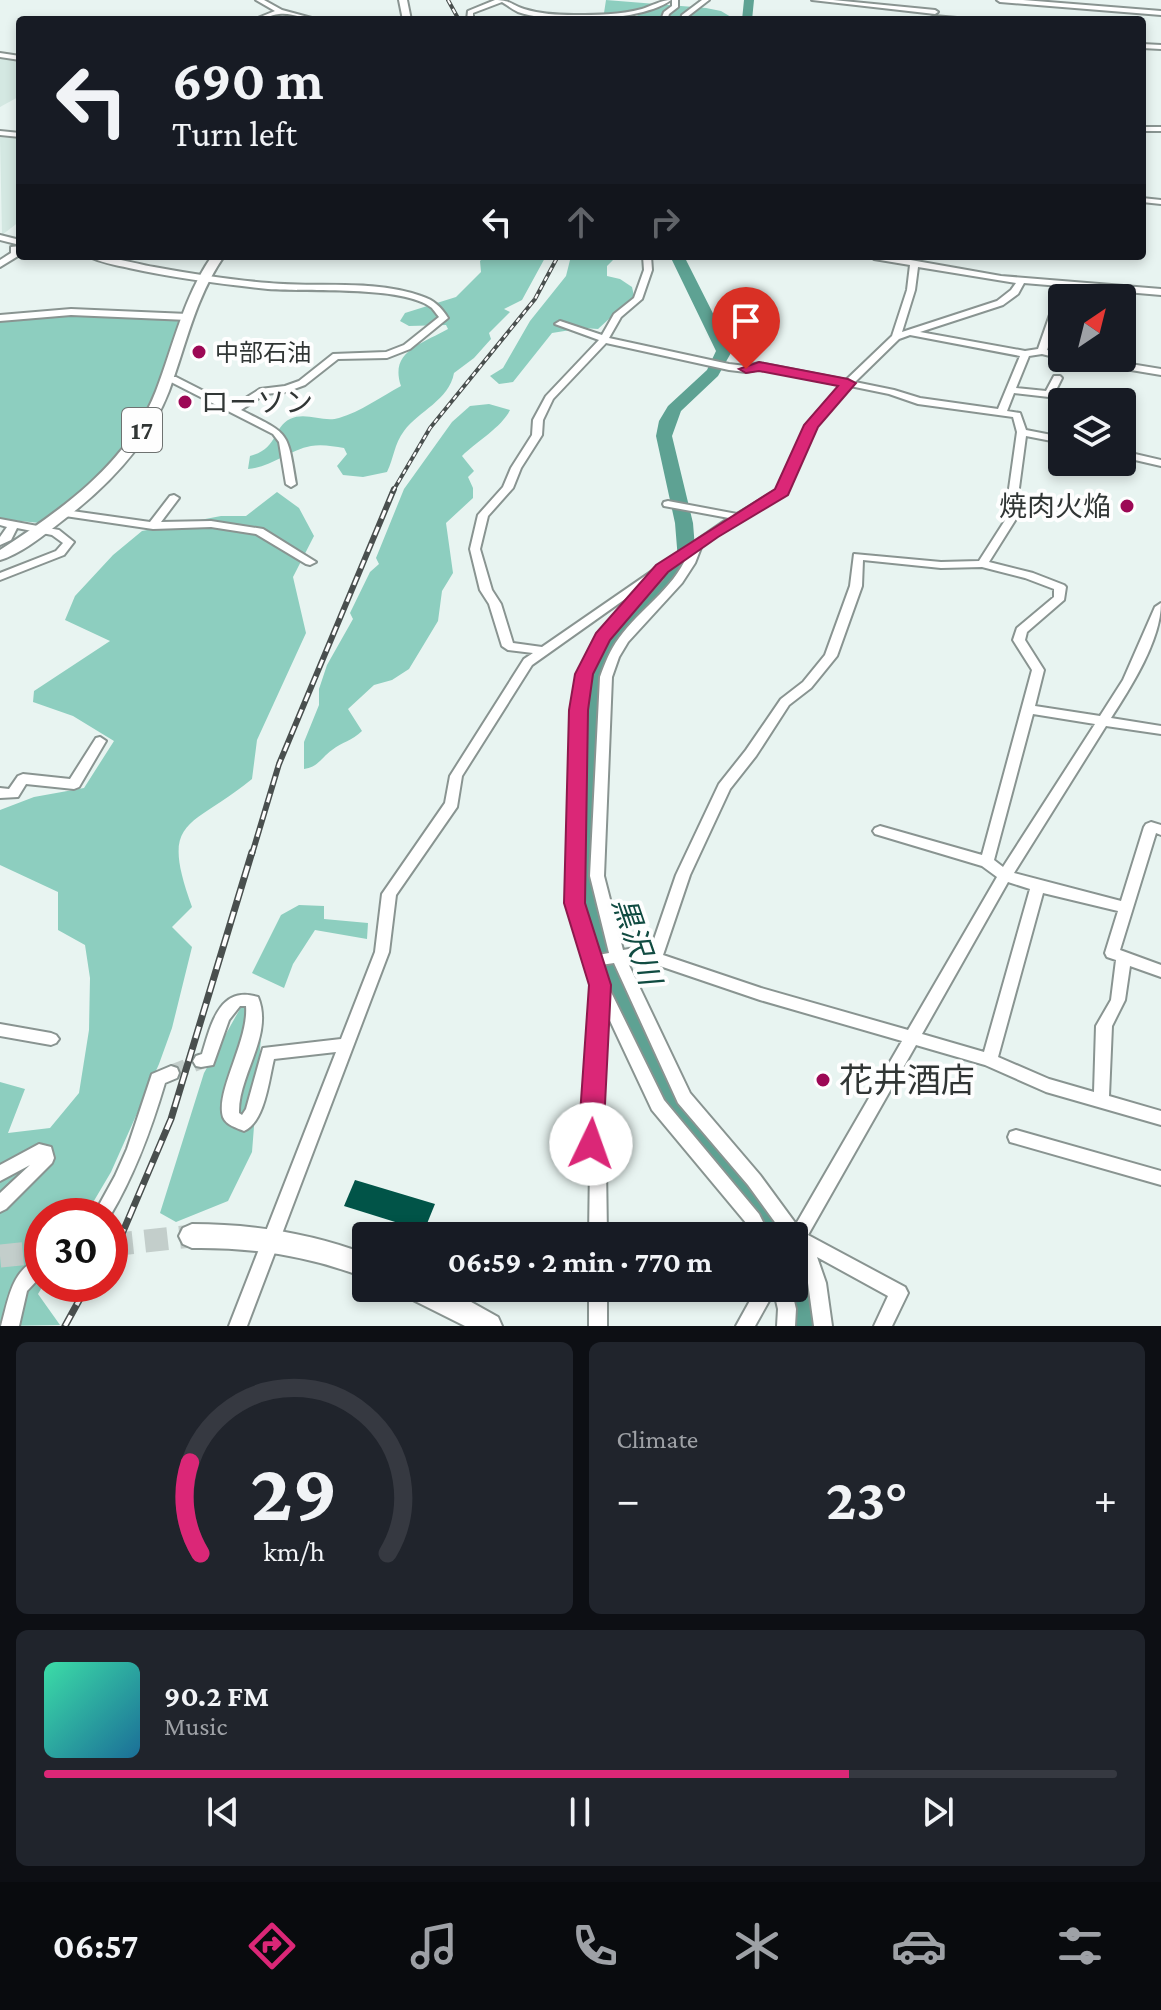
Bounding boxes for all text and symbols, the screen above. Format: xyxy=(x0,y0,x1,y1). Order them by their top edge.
icon: left xyxy=(40,48,144,152)
text: 690 m xyxy=(172,49,324,111)
text: Turn left xyxy=(172,114,297,154)
icon: left xyxy=(475,200,519,244)
icon: ahead xyxy=(559,200,603,244)
icon: right xyxy=(643,200,687,244)
north arrow xyxy=(1048,284,1136,372)
map controls xyxy=(1048,284,1136,476)
pin xyxy=(712,287,780,369)
icon: arrive xyxy=(724,299,768,343)
place label: 中部石油 xyxy=(215,339,311,366)
marker: 中部石油 xyxy=(190,343,208,361)
place label: ローソン xyxy=(201,387,313,418)
button: layers xyxy=(1048,388,1136,476)
marker: ローソン xyxy=(176,393,194,411)
road number: 17 xyxy=(122,408,162,452)
place label: 焼肉火焔 xyxy=(999,491,1111,522)
marker: 焼肉火焔 xyxy=(1118,497,1136,515)
water label: 黒沢川 xyxy=(607,893,668,992)
place label: 花井酒店 xyxy=(839,1062,975,1099)
marker: 花井酒店 xyxy=(814,1071,832,1089)
position arrow xyxy=(549,1102,633,1186)
speed limit sign: 30 xyxy=(24,1198,128,1302)
text: 06:59 · 2 min · 770 m xyxy=(448,1245,712,1278)
text: Climate xyxy=(617,1425,698,1454)
text: 29 xyxy=(251,1445,338,1538)
text: 23° xyxy=(826,1465,908,1532)
text: − xyxy=(617,1475,640,1523)
text: + xyxy=(1094,1475,1117,1523)
text: km/h xyxy=(263,1535,325,1567)
text: 90.2 FM xyxy=(164,1679,269,1712)
text: Music xyxy=(164,1712,227,1741)
icon: previous xyxy=(201,1790,245,1834)
icon: pause xyxy=(558,1790,602,1834)
icon: next xyxy=(916,1790,960,1834)
icon: directions xyxy=(244,1918,300,1974)
icon: music xyxy=(406,1918,462,1974)
icon: phone xyxy=(567,1918,623,1974)
icon: climate xyxy=(729,1918,785,1974)
icon: car xyxy=(891,1918,947,1974)
icon: filters xyxy=(1052,1918,1108,1974)
text: 06:57 xyxy=(53,1926,139,1966)

